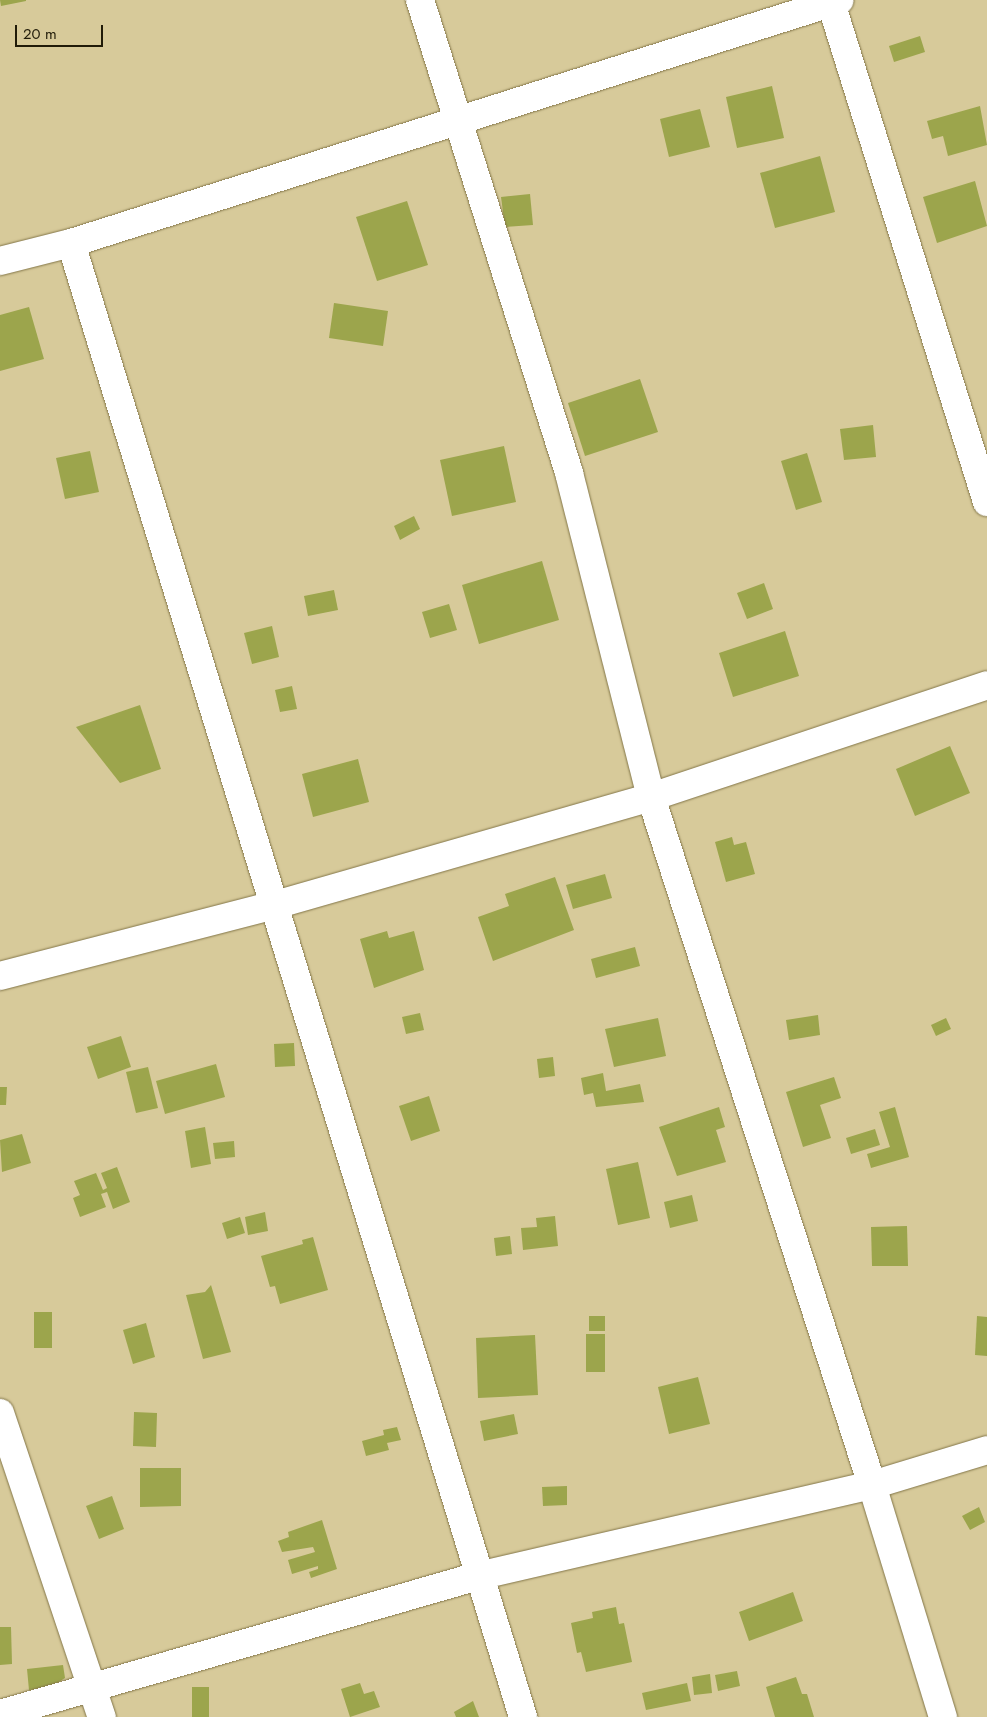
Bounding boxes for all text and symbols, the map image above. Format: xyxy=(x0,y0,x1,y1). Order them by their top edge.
scale bar xyxy=(18,15,105,47)
text: 20 m xyxy=(23,23,57,45)

